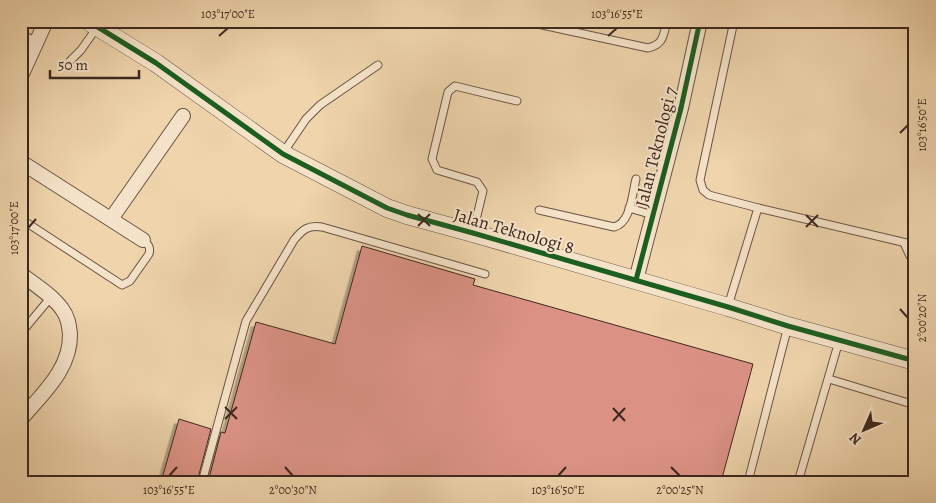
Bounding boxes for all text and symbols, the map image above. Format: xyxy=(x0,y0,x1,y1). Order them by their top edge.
text: 103°17'00"E xyxy=(201,6,255,22)
text: 103°16'55"E xyxy=(591,6,643,22)
scale bar xyxy=(50,48,139,80)
text: 50 m xyxy=(58,55,88,75)
street label: Jalan Teknologi 7 xyxy=(629,84,683,210)
text: 103°16'50"E xyxy=(914,98,930,152)
text: 103°17'00"E xyxy=(6,201,22,255)
street label: Jalan Teknologi 8 xyxy=(451,202,577,260)
text: 2°00'20"N xyxy=(914,293,930,342)
north arrow xyxy=(838,406,888,456)
text: N xyxy=(845,429,865,449)
text: 103°16'55"E xyxy=(143,482,195,498)
text: 2°00'30"N xyxy=(269,482,317,498)
text: 103°16'50"E xyxy=(531,482,585,498)
text: 2°00'25"N xyxy=(656,482,704,498)

